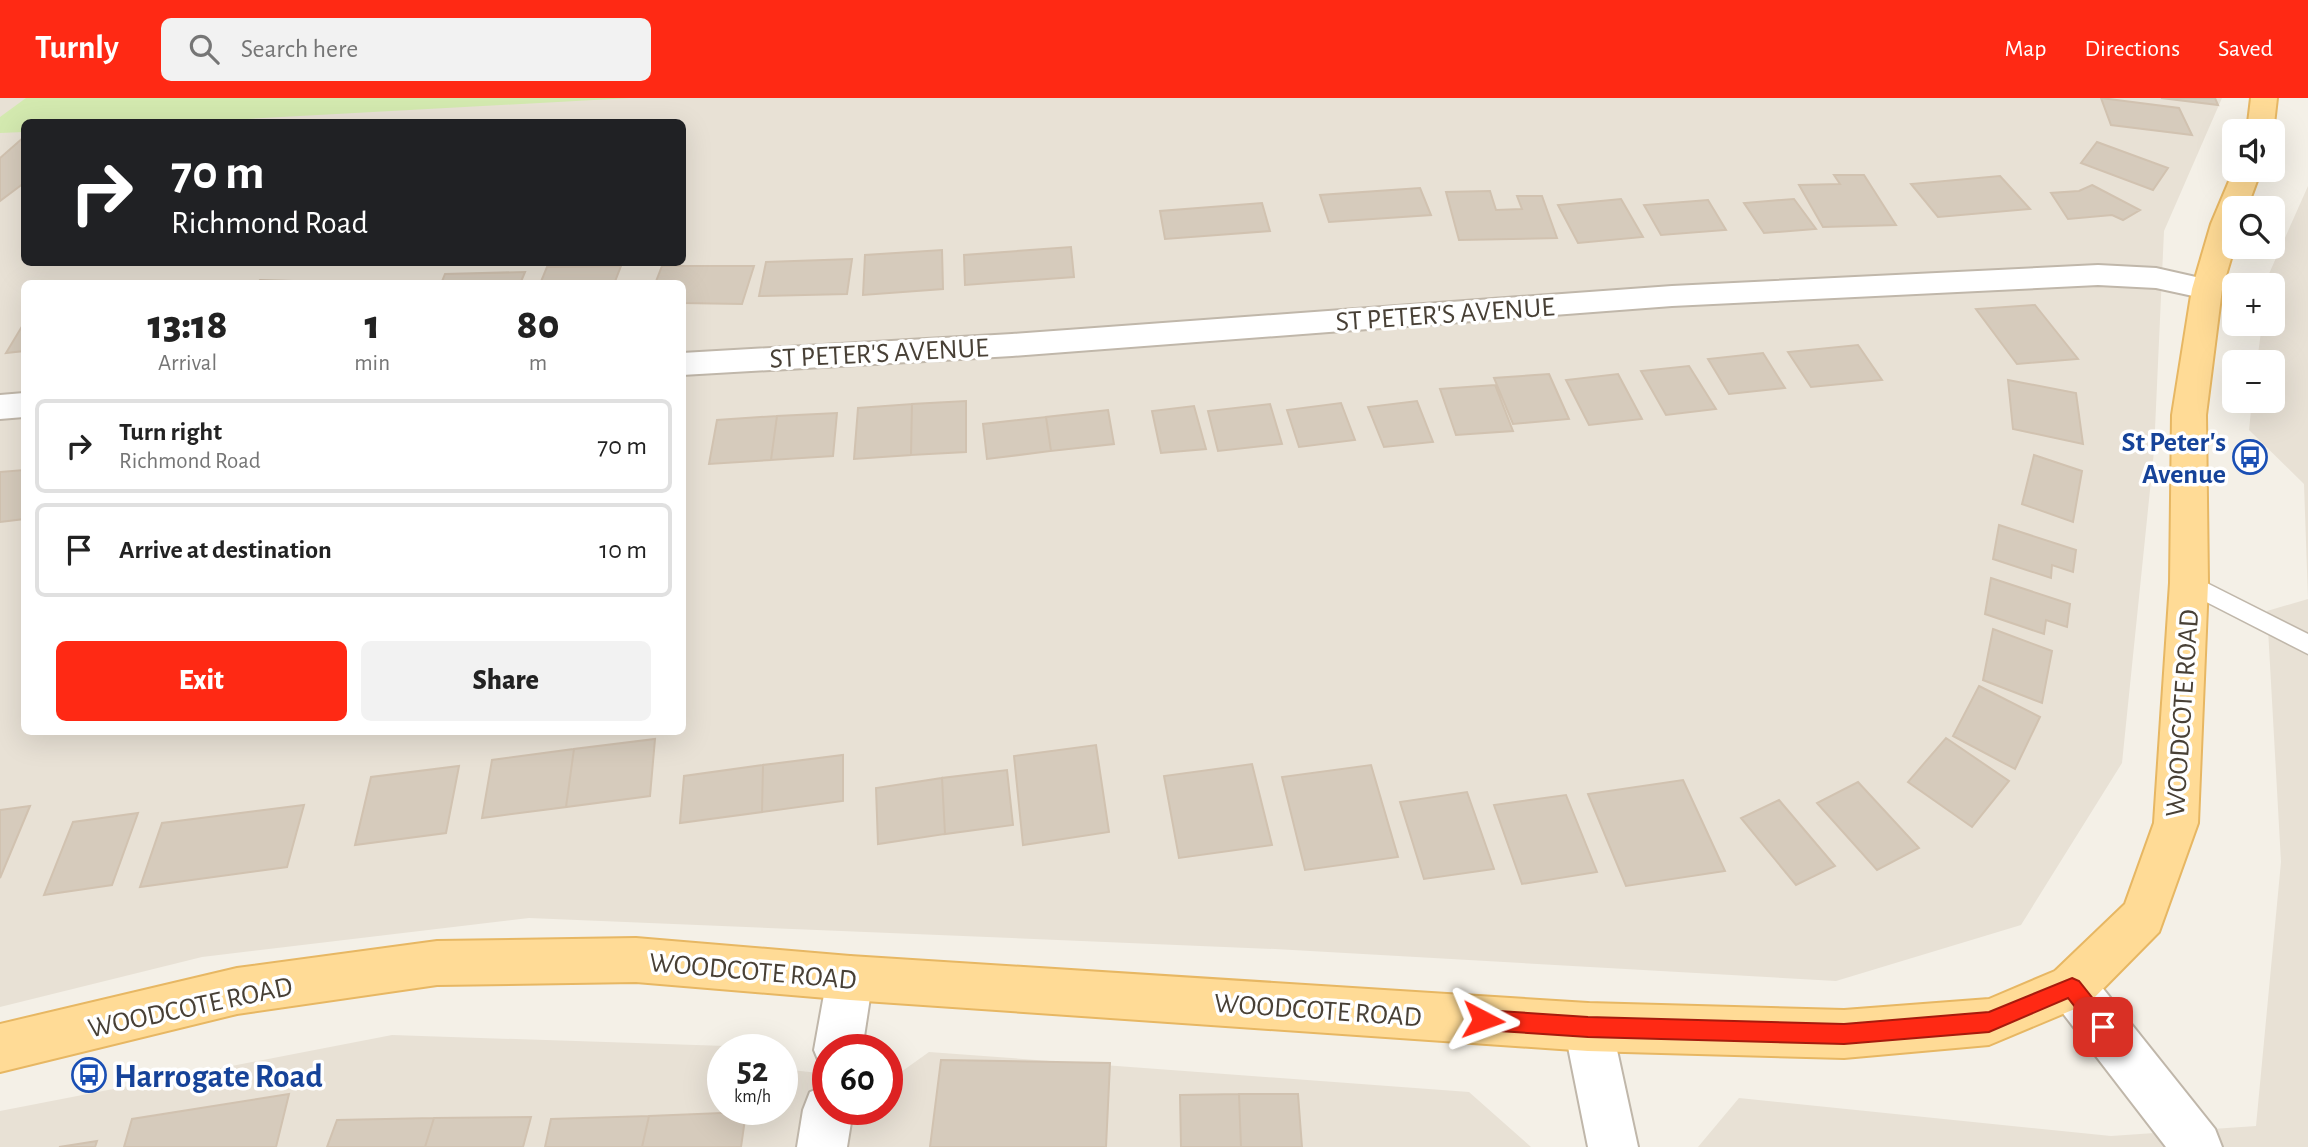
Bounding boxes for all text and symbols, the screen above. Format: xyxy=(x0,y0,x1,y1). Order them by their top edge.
search box xyxy=(161,18,651,81)
icon: search xyxy=(185,30,223,68)
text: Turnly xyxy=(35,32,119,65)
text: Search here xyxy=(241,36,358,62)
text: Map xyxy=(2004,37,2046,61)
text: Directions xyxy=(2084,37,2180,61)
text: Saved xyxy=(2218,37,2273,61)
map controls xyxy=(2222,119,2285,413)
button: sound xyxy=(2222,119,2285,182)
icon: right xyxy=(56,147,147,238)
text: 70 m xyxy=(171,149,265,198)
button: search xyxy=(2222,196,2285,259)
text: Richmond Road xyxy=(171,207,368,239)
button: + xyxy=(2222,273,2285,336)
street label: ST PETER'S AVENUE xyxy=(1335,293,1556,337)
text: 13:18 xyxy=(148,304,228,346)
text: 1 xyxy=(364,304,380,346)
text: 80 xyxy=(517,304,559,346)
street label: ST PETER'S AVENUE xyxy=(769,334,989,374)
button: − xyxy=(2222,350,2285,413)
text: Arrival xyxy=(158,352,217,375)
text: min xyxy=(354,352,390,375)
text: m xyxy=(529,352,547,375)
text: Turn right xyxy=(119,419,222,445)
icon: right xyxy=(60,427,98,465)
place label: St Peter's Avenue xyxy=(2122,429,2226,489)
text: 70 m xyxy=(597,433,647,459)
bus stop icon: St Peter's Avenue xyxy=(2231,438,2269,476)
text: Richmond Road xyxy=(119,450,261,473)
icon: arrive xyxy=(60,531,98,569)
text: Arrive at destination xyxy=(119,537,332,563)
text: 10 m xyxy=(599,537,647,563)
street label: WOODCOTE ROAD xyxy=(2162,608,2204,818)
button: Exit xyxy=(56,641,347,721)
button: Share xyxy=(361,641,651,721)
street label: WOODCOTE ROAD xyxy=(648,949,858,995)
street label: WOODCOTE ROAD xyxy=(86,973,295,1043)
position arrow xyxy=(1446,983,1520,1057)
street label: WOODCOTE ROAD xyxy=(1213,990,1423,1032)
pin xyxy=(2073,997,2133,1057)
icon: arrive xyxy=(2084,1008,2122,1046)
speed limit sign: 60 xyxy=(812,1034,903,1125)
text: 52 xyxy=(737,1053,768,1088)
bus stop icon: Harrogate Road xyxy=(70,1056,108,1094)
place label: Harrogate Road xyxy=(114,1061,323,1094)
text: km/h xyxy=(734,1088,771,1106)

